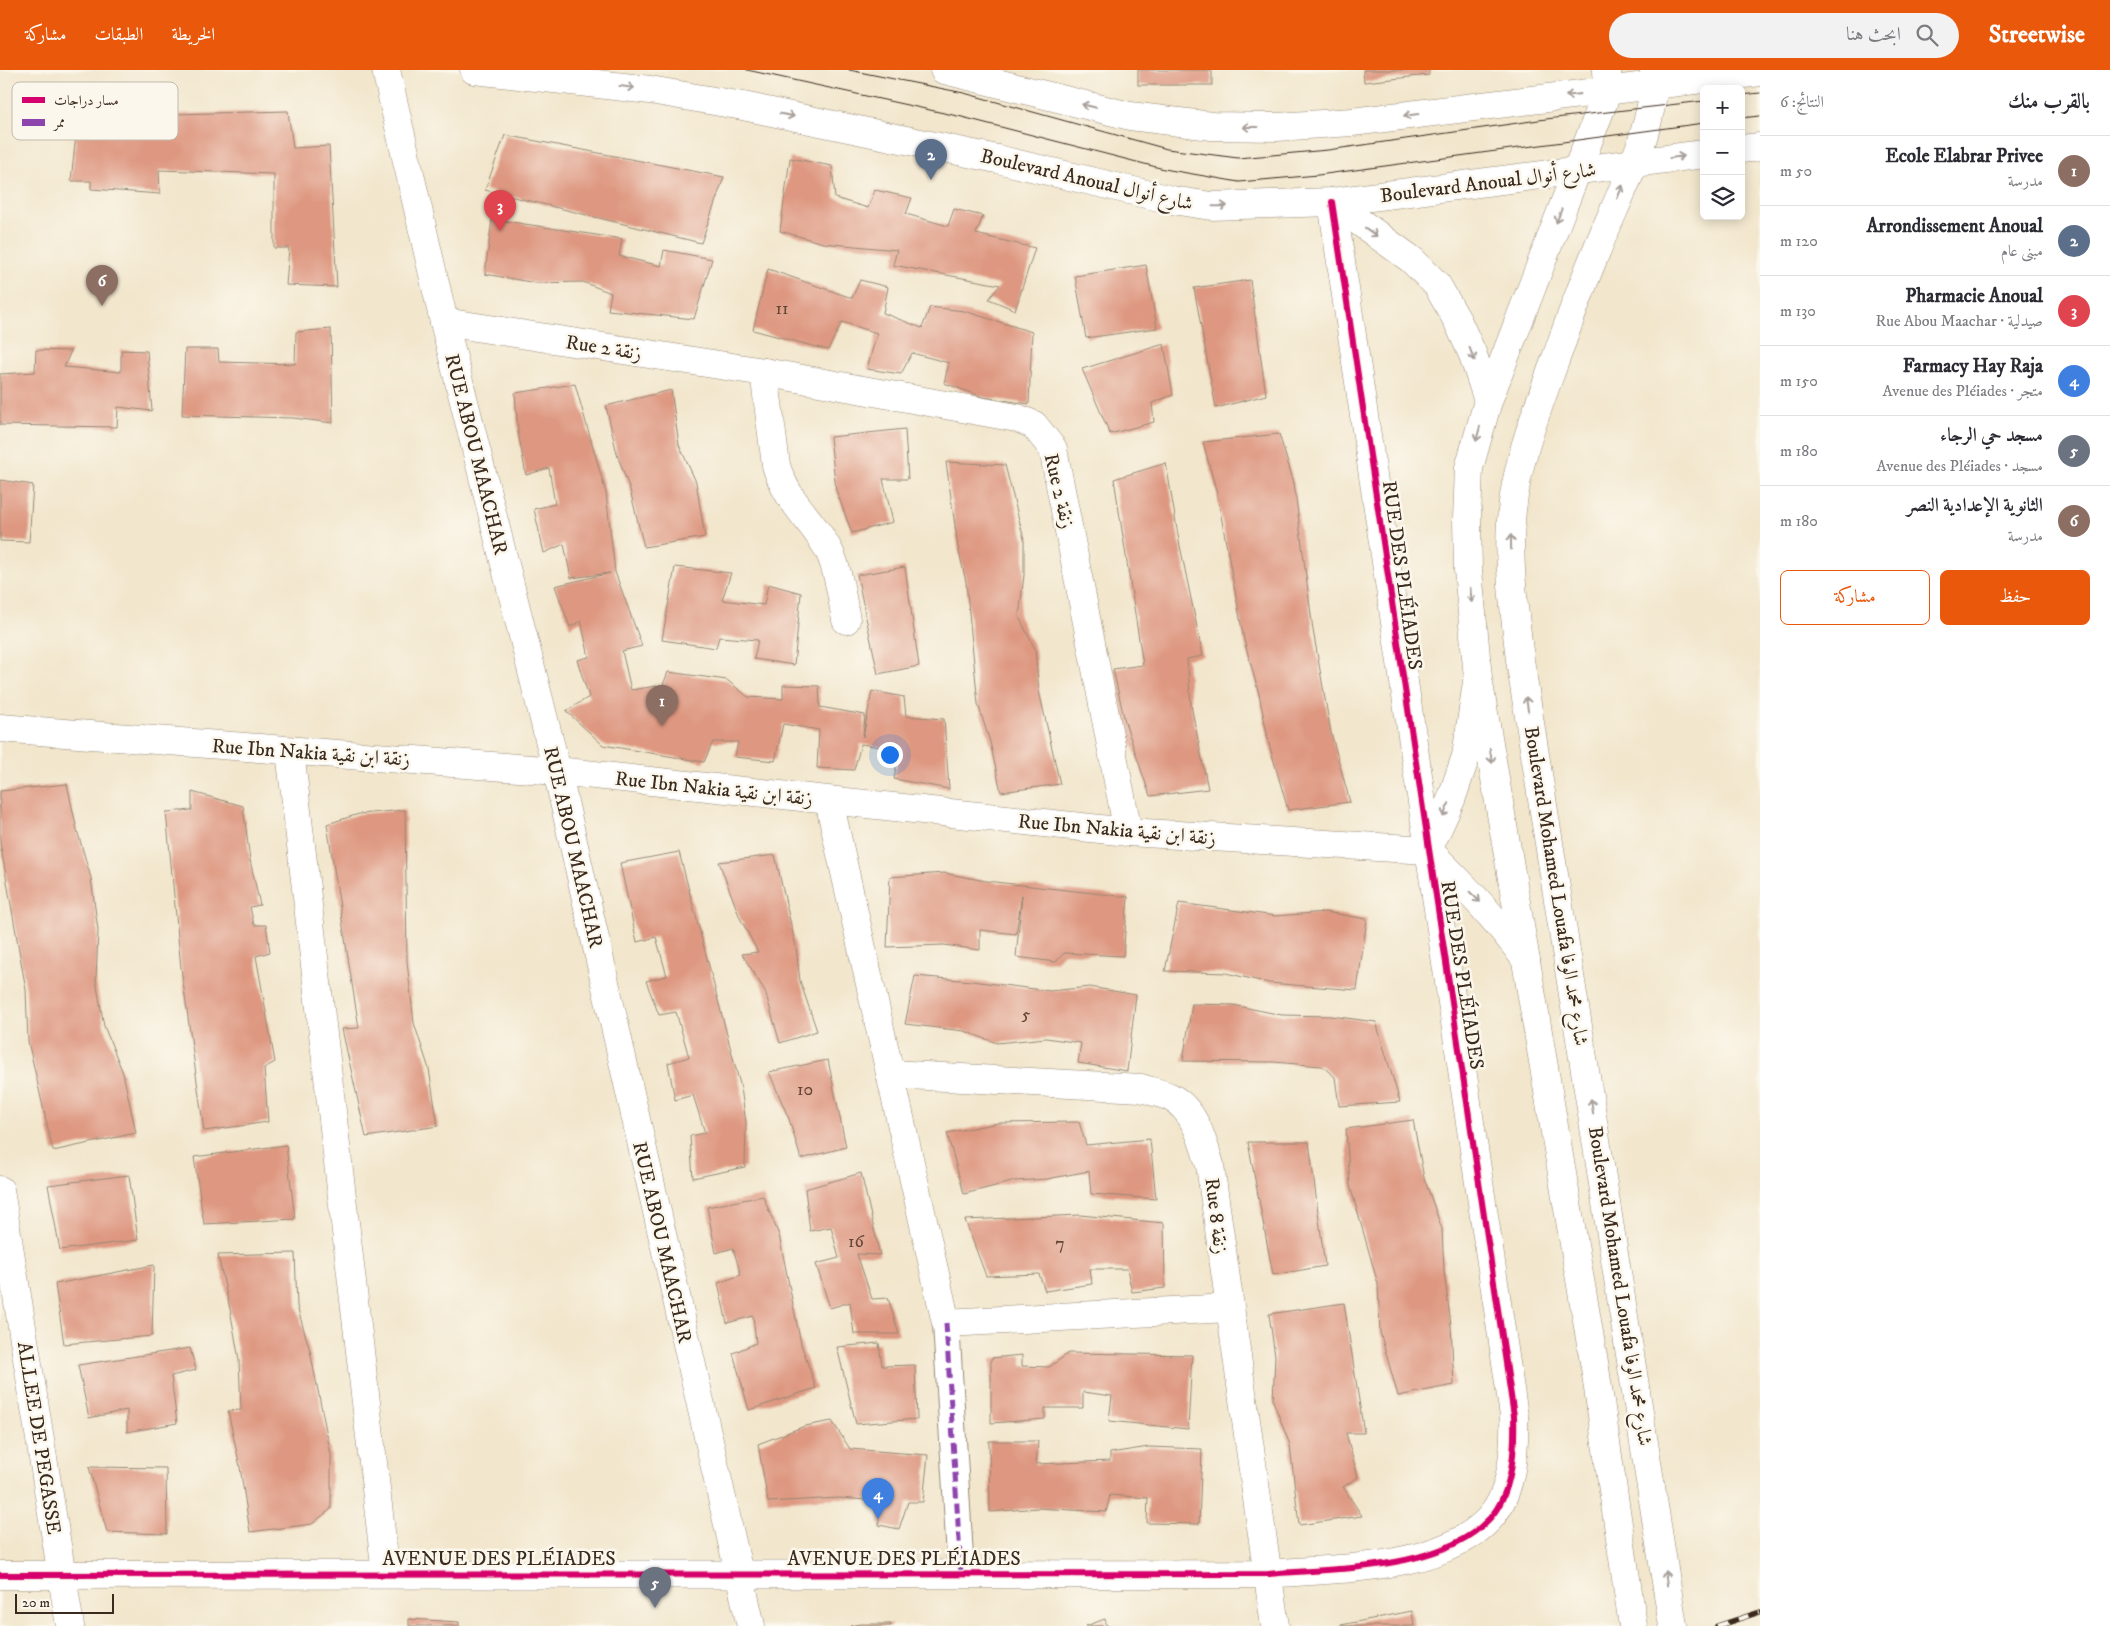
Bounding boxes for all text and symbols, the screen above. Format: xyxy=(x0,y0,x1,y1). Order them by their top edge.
search box xyxy=(1609,13,1959,58)
text: Streetwise xyxy=(1989,20,2085,50)
icon: search xyxy=(1913,21,1941,49)
text: ابحث هنا xyxy=(1846,23,1901,46)
text: مشاركة xyxy=(25,24,66,46)
text: الطبقات xyxy=(94,24,143,46)
text: الخريطة xyxy=(171,24,215,46)
legend xyxy=(12,82,178,140)
one-way arrow xyxy=(619,83,635,93)
map controls xyxy=(1700,85,1745,220)
button: + xyxy=(1700,85,1745,130)
text: بالقرب منك xyxy=(2008,89,2090,115)
one-way arrow xyxy=(1565,90,1581,100)
text: مسار دراجات xyxy=(54,92,119,110)
text: النتائج: 6 xyxy=(1780,92,1824,112)
one-way arrow xyxy=(1081,101,1097,110)
one-way arrow xyxy=(779,110,795,120)
one-way arrow xyxy=(1404,110,1420,120)
text: ممر xyxy=(52,114,65,132)
one-way arrow xyxy=(1242,122,1258,132)
button: − xyxy=(1700,130,1745,175)
pin: 2 xyxy=(915,139,947,180)
street label: Boulevard Anoual شارع أنوال xyxy=(977,141,1196,221)
text: Ecole Elabrar Privee xyxy=(1885,145,2043,168)
one-way arrow xyxy=(1669,152,1685,162)
street label: Boulevard Anoual شارع أنوال xyxy=(1378,155,1598,213)
text: 50 m xyxy=(1780,161,1812,181)
text: 1 xyxy=(2071,161,2077,181)
text: مدرسة xyxy=(2008,171,2043,191)
button: layers xyxy=(1700,175,1745,220)
one-way arrow xyxy=(1617,185,1626,200)
pin: 3 xyxy=(484,190,516,231)
one-way arrow xyxy=(1212,201,1228,211)
one-way arrow xyxy=(1554,208,1563,223)
text: Arrondissement Anoual xyxy=(1866,215,2043,238)
one-way arrow xyxy=(1364,227,1378,237)
text: 120 m xyxy=(1780,231,1818,251)
text: 2 xyxy=(2070,231,2078,251)
text: مبنى عام xyxy=(2001,241,2043,261)
pin: 6 xyxy=(86,265,118,306)
text: Pharmacie Anoual xyxy=(1905,285,2043,308)
house number: 11 xyxy=(775,298,789,320)
text: 130 m xyxy=(1780,301,1816,321)
text: 3 xyxy=(2071,301,2077,321)
text: صيدلية · Rue Abou Maachar xyxy=(1876,311,2043,331)
street label: Rue 2 زنقة xyxy=(564,330,644,367)
one-way arrow xyxy=(1468,345,1477,361)
street label: RUE ABOU MAACHAR xyxy=(439,351,513,557)
text: Farmacy Hay Raja xyxy=(1903,355,2043,378)
text: 150 m xyxy=(1780,371,1818,391)
text: 4 xyxy=(2069,371,2079,391)
text: متجر · Avenue des Pléiades xyxy=(1882,381,2043,401)
text: مسجد حي الرجاء xyxy=(1940,424,2043,447)
one-way arrow xyxy=(1473,426,1482,442)
text: 180 m xyxy=(1780,441,1818,461)
text: 5 xyxy=(2070,441,2078,461)
street label: Rue 2 زنقة xyxy=(1038,451,1079,531)
text: مسجد · Avenue des Pléiades xyxy=(1876,456,2043,476)
street label: RUE DES PLÉIADES xyxy=(1376,479,1427,672)
text: الثانوية الإعدادية النصر xyxy=(1907,494,2043,517)
text: 180 m xyxy=(1780,511,1818,531)
text: 6 xyxy=(2070,511,2078,531)
text: مدرسة xyxy=(2008,526,2043,546)
one-way arrow xyxy=(1507,534,1516,550)
button: مشاركة xyxy=(1780,570,1930,625)
button: حفظ xyxy=(1940,570,2090,625)
one-way arrow xyxy=(1466,587,1476,603)
pin: 1 xyxy=(646,685,678,726)
one-way arrow xyxy=(1522,696,1532,712)
street label: Boulevard Mohamed Louafa شارع محمد الوفا xyxy=(1514,725,1593,1048)
street label: Rue Ibn Nakia زنقة ابن نقية xyxy=(211,734,411,773)
your location xyxy=(877,742,903,768)
street label: RUE ABOU MAACHAR xyxy=(537,744,608,950)
one-way arrow xyxy=(1487,748,1497,764)
street label: Rue Ibn Nakia زنقة ابن نقية xyxy=(614,767,814,812)
one-way arrow xyxy=(1441,802,1451,817)
street label: Rue Ibn Nakia زنقة ابن نقية xyxy=(1017,809,1217,852)
street label: RUE DES PLÉIADES xyxy=(1434,879,1489,1071)
one-way arrow xyxy=(1468,890,1480,902)
house number: 5 xyxy=(1022,1004,1031,1026)
house number: 10 xyxy=(797,1079,813,1101)
one-way arrow xyxy=(1587,1098,1597,1114)
street label: Boulevard Mohamed Louafa شارع محمد الوفا xyxy=(1578,1125,1657,1448)
street label: RUE ABOU MAACHAR xyxy=(626,1139,697,1345)
street label: Rue 8 زنقة xyxy=(1198,1177,1233,1256)
house number: 16 xyxy=(848,1231,865,1253)
house number: 7 xyxy=(1055,1233,1065,1255)
street label: ALLEE DE PEGASSE xyxy=(11,1340,66,1536)
pin: 4 xyxy=(862,1478,894,1519)
street label: AVENUE DES PLÉIADES xyxy=(382,1547,616,1572)
street label: AVENUE DES PLÉIADES xyxy=(787,1547,1021,1572)
pin: 5 xyxy=(639,1567,671,1608)
one-way arrow xyxy=(1661,1570,1671,1586)
scale bar xyxy=(15,1591,114,1614)
text: 20 m xyxy=(22,1594,50,1612)

